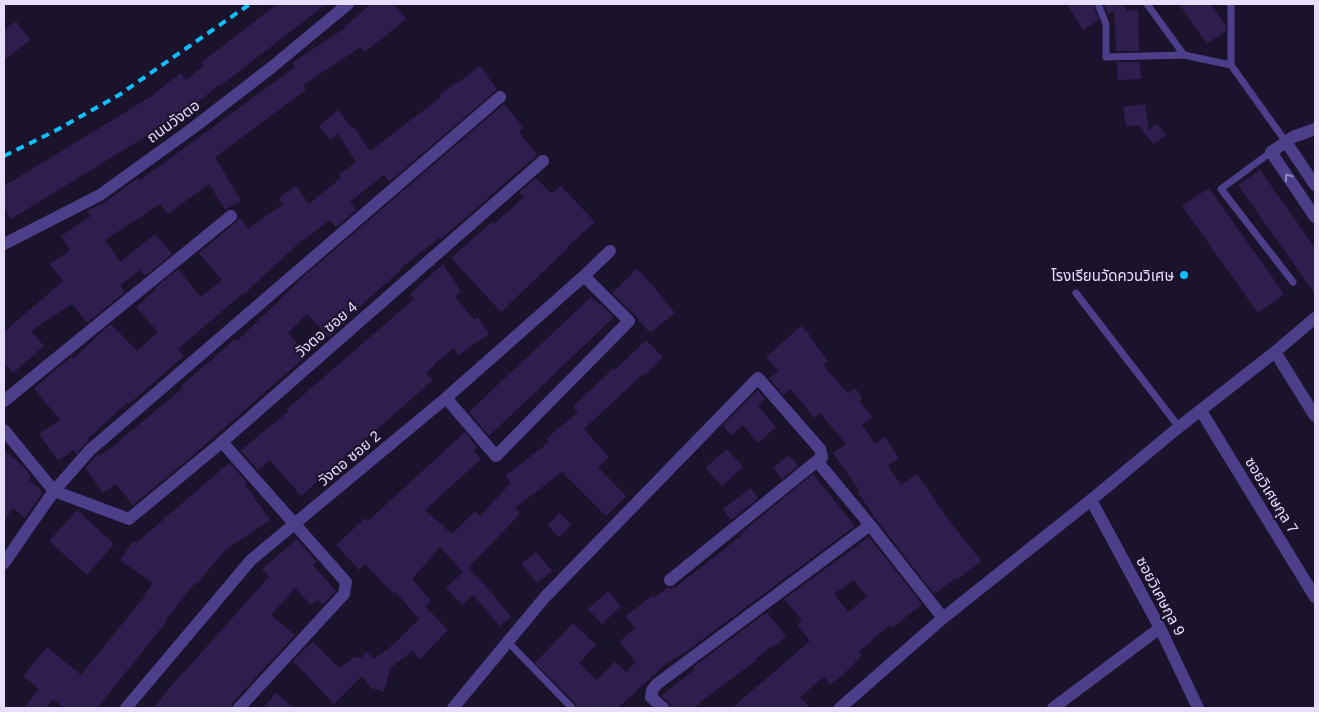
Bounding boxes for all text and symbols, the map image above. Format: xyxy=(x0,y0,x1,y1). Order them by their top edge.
street label: ถนนวังตอ xyxy=(143,96,203,146)
one-way arrow xyxy=(1285,173,1294,183)
place label: โรงเรียนวัดควนวิเศษ xyxy=(1051,267,1174,284)
marker: โรงเรียนวัดควนวิเศษ xyxy=(1178,269,1190,281)
street label: วังตอ ซอย 4 xyxy=(292,298,360,360)
street label: วังตอ ซอย 2 xyxy=(314,427,384,489)
street label: ซอยวิเศษกุล 7 xyxy=(1241,454,1302,537)
street label: ซอยวิเศษกุล 9 xyxy=(1132,554,1189,639)

